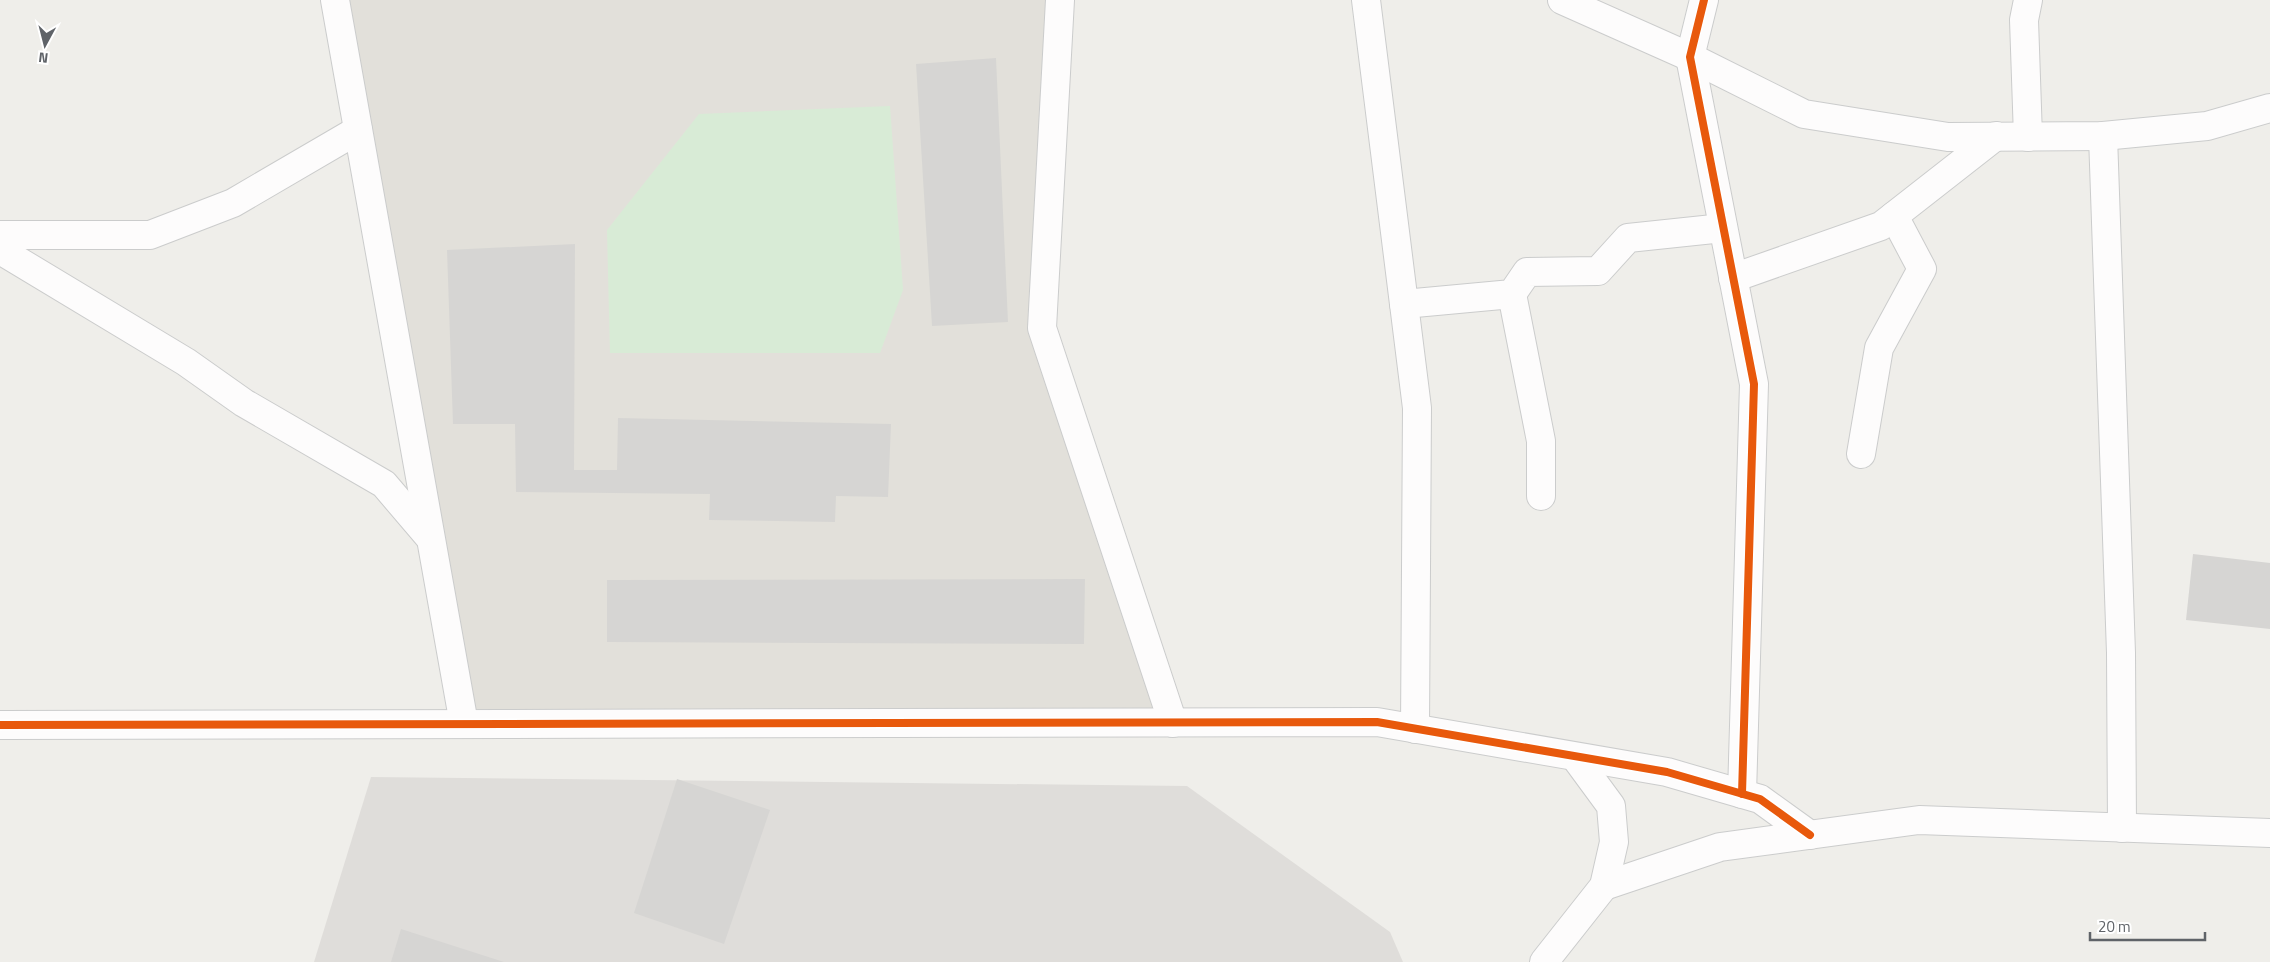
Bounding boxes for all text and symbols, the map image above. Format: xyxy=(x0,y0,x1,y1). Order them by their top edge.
north arrow xyxy=(20,20,70,70)
text: N xyxy=(37,47,49,69)
scale bar xyxy=(2090,910,2205,942)
text: 20 m xyxy=(2098,915,2131,938)

